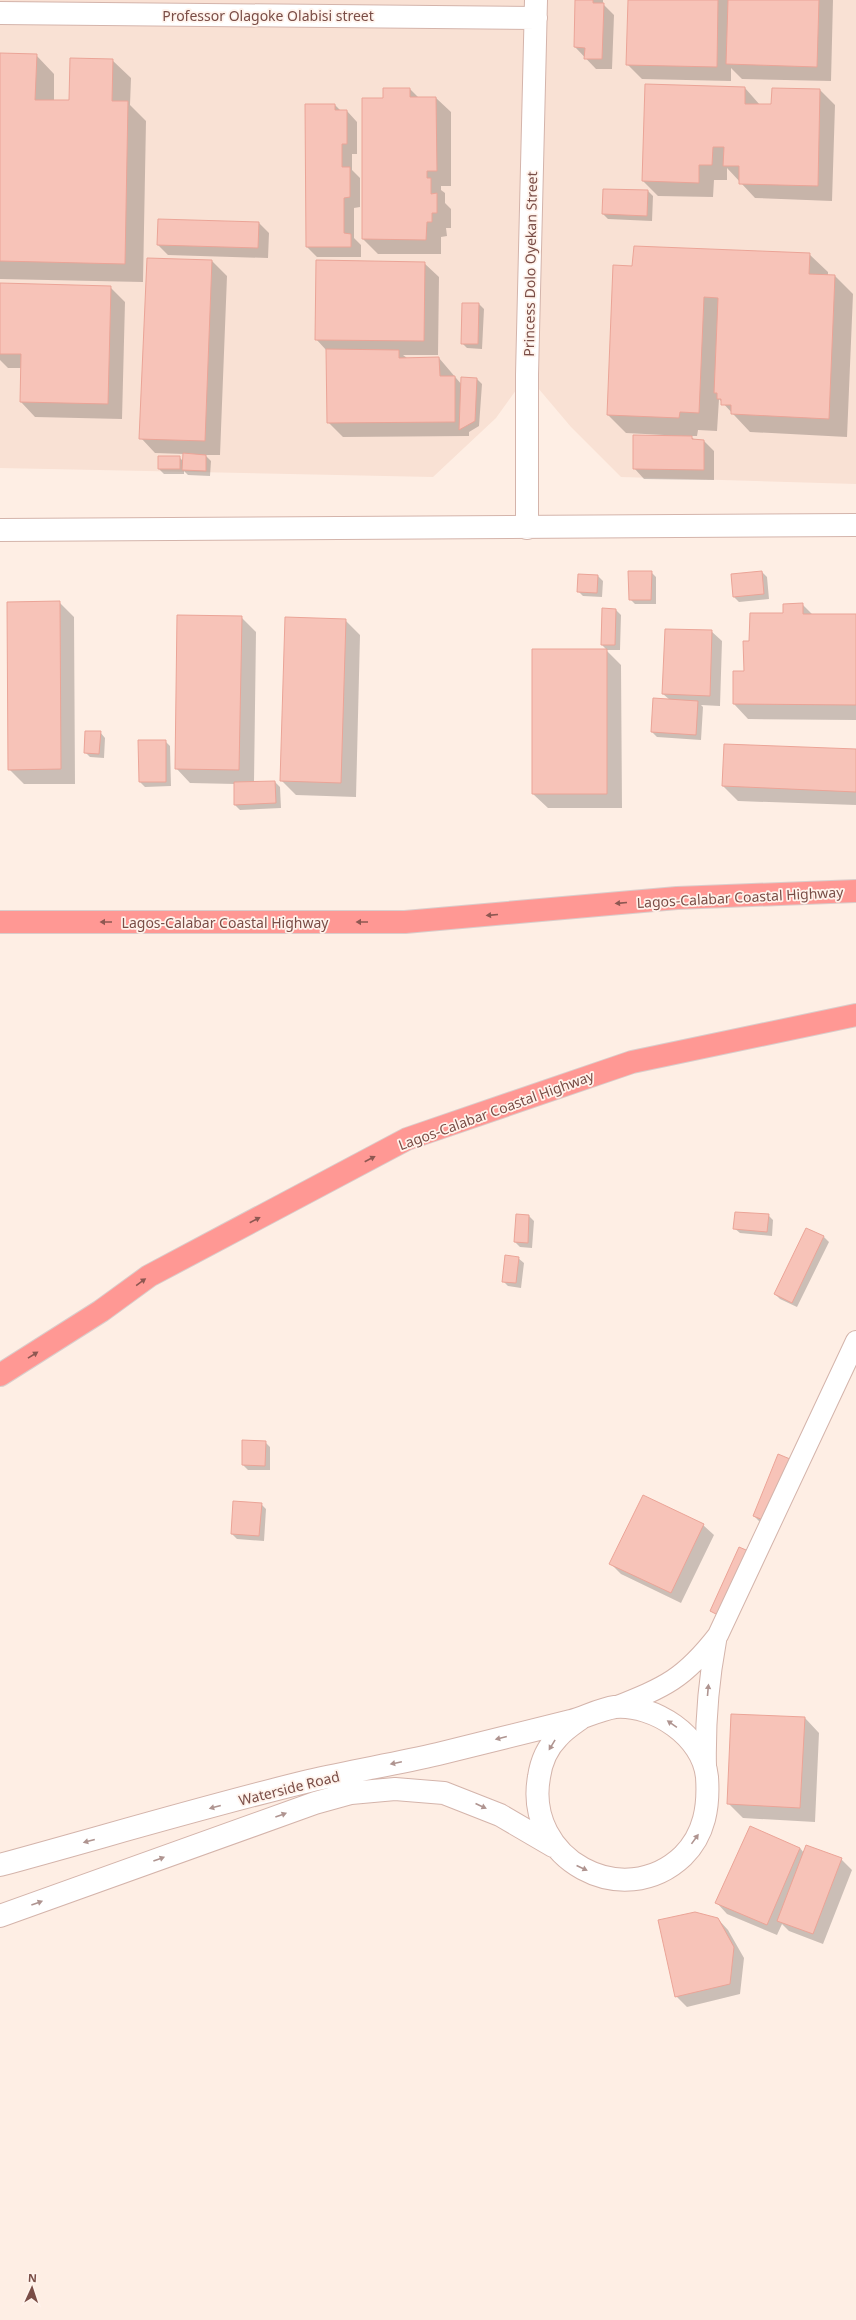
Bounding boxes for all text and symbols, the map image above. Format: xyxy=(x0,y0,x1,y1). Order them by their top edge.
street label: Professor Olagoke Olabisi street xyxy=(162,6,374,25)
street label: Princess Dolo Oyekan Street xyxy=(519,171,541,357)
street label: Lagos-Calabar Coastal Highway xyxy=(636,882,845,912)
one-way arrow xyxy=(615,900,627,907)
one-way arrow xyxy=(486,911,498,918)
street label: Lagos-Calabar Coastal Highway xyxy=(122,913,329,932)
one-way arrow xyxy=(99,919,112,925)
one-way arrow xyxy=(355,919,368,925)
street label: Lagos-Calabar Coastal Highway xyxy=(396,1065,597,1154)
one-way arrow xyxy=(364,1156,375,1162)
one-way arrow xyxy=(249,1217,261,1223)
one-way arrow xyxy=(135,1278,146,1286)
one-way arrow xyxy=(27,1351,39,1358)
one-way arrow xyxy=(704,1684,711,1696)
one-way arrow xyxy=(667,1720,677,1728)
one-way arrow xyxy=(495,1735,507,1741)
one-way arrow xyxy=(548,1740,556,1750)
one-way arrow xyxy=(389,1760,402,1766)
street label: Waterside Road xyxy=(237,1766,341,1810)
one-way arrow xyxy=(475,1803,486,1809)
one-way arrow xyxy=(209,1804,221,1810)
one-way arrow xyxy=(276,1812,288,1818)
one-way arrow xyxy=(691,1833,699,1844)
one-way arrow xyxy=(83,1838,96,1844)
one-way arrow xyxy=(153,1856,165,1862)
one-way arrow xyxy=(576,1865,588,1871)
one-way arrow xyxy=(31,1900,43,1906)
north arrow xyxy=(12,2268,52,2308)
text: N xyxy=(28,2270,37,2285)

